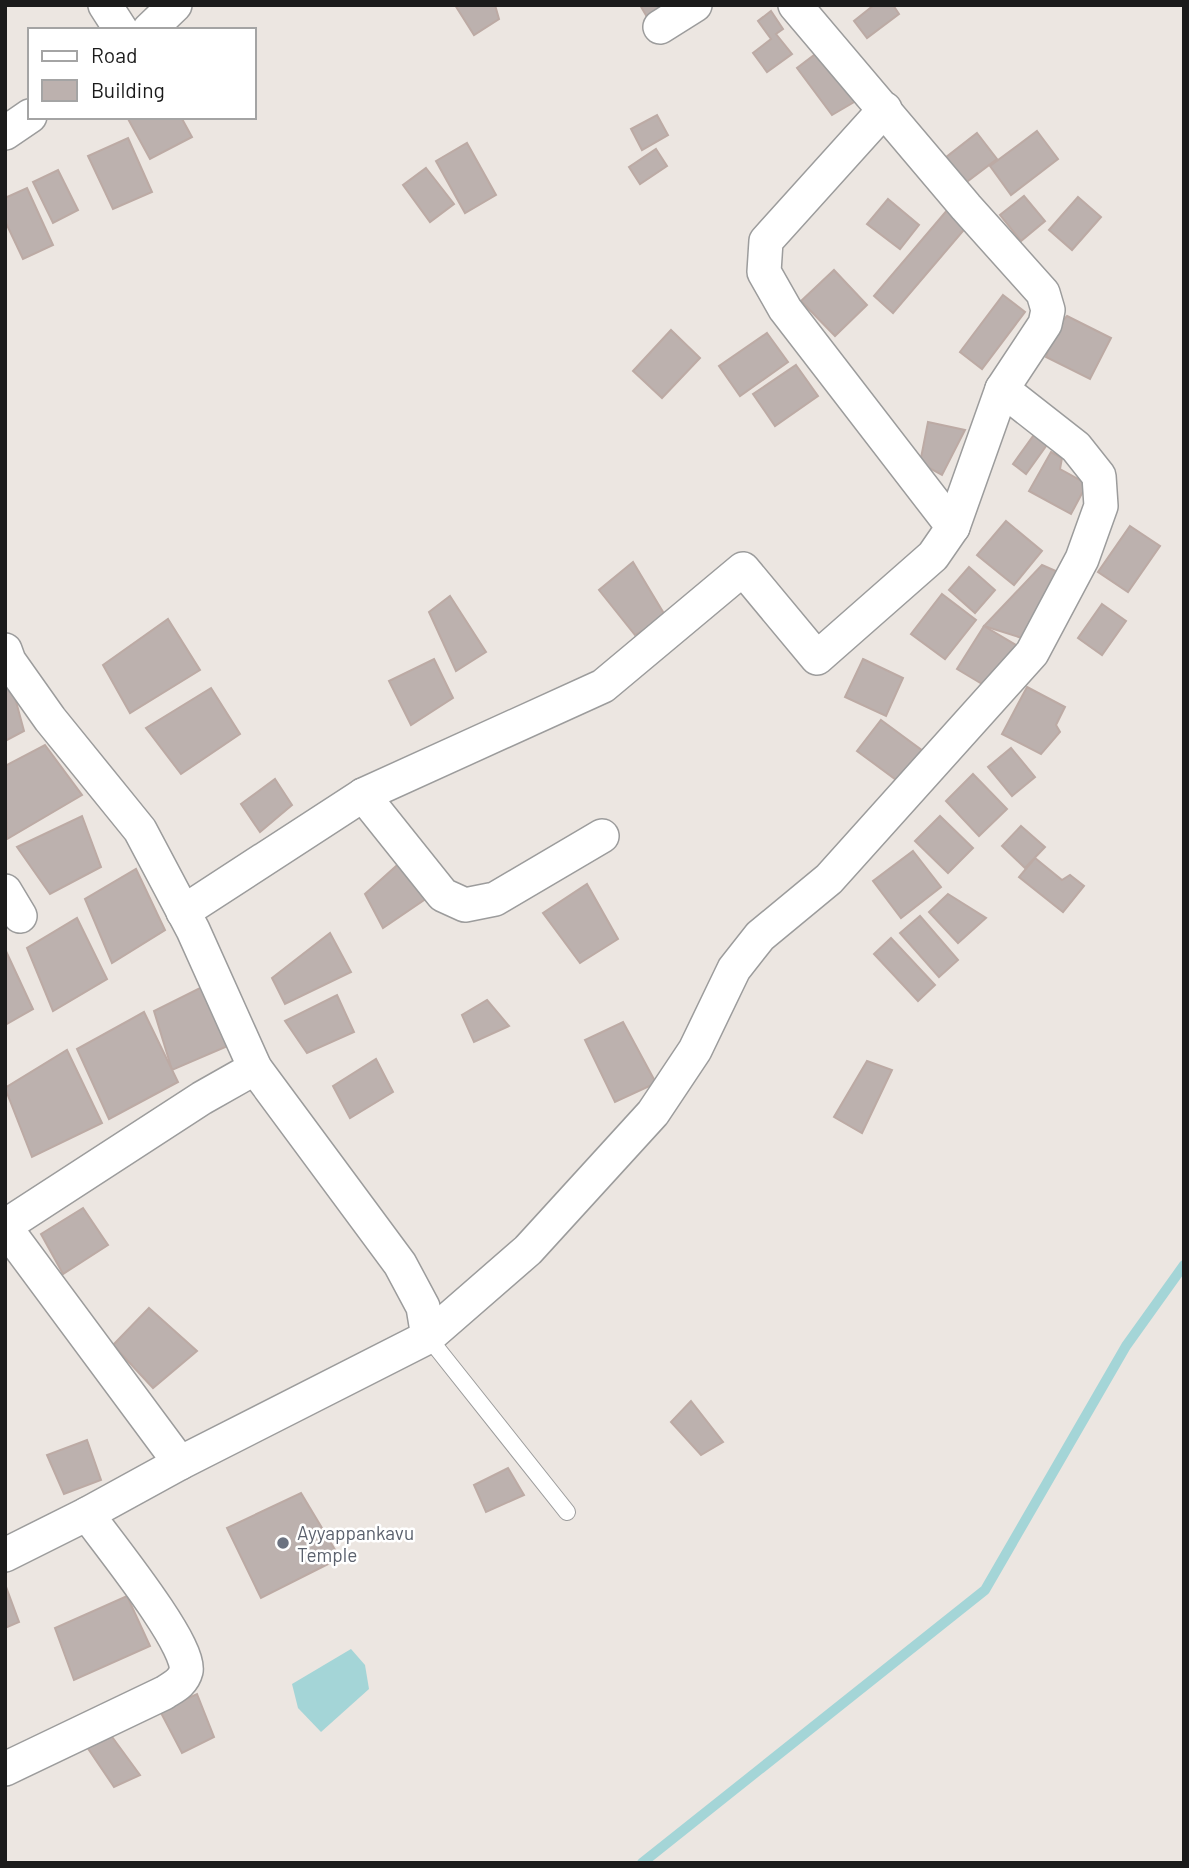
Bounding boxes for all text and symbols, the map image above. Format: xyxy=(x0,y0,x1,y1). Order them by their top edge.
legend xyxy=(28,28,256,119)
text: Road xyxy=(91,42,137,67)
text: Building xyxy=(91,77,165,102)
place label: Ayyappankavu Temple xyxy=(297,1521,414,1566)
marker: Ayyappankavu Temple xyxy=(275,1535,291,1551)

